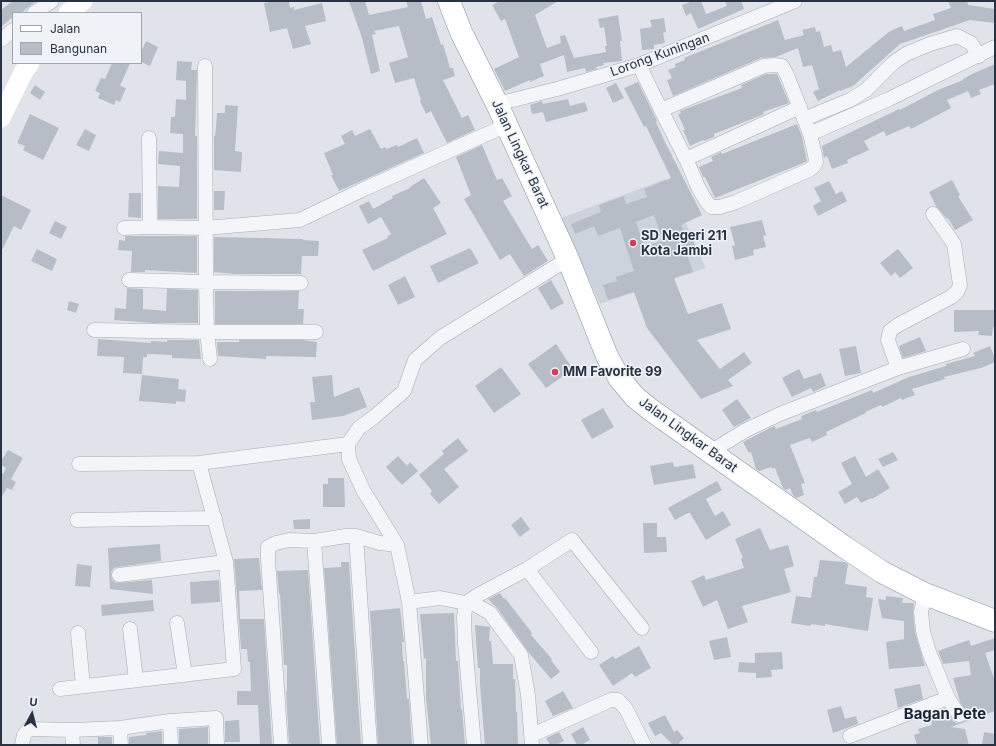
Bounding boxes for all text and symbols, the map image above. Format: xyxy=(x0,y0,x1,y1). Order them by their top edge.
legend xyxy=(12,12,142,64)
text: Jalan xyxy=(50,21,80,36)
street label: Lorong Kuningan xyxy=(608,30,712,80)
text: Bangunan xyxy=(50,41,107,56)
street label: Jalan Lingkar Barat xyxy=(488,97,552,211)
place label: SD Negeri 211 Kota Jambi xyxy=(641,228,727,259)
marker: SD Negeri 211 Kota Jambi xyxy=(628,238,638,248)
place label: MM Favorite 99 xyxy=(563,364,662,380)
marker: MM Favorite 99 xyxy=(550,367,560,377)
street label: Jalan Lingkar Barat xyxy=(636,394,740,476)
north arrow xyxy=(12,694,52,734)
text: U xyxy=(29,695,38,710)
district label: Bagan Pete xyxy=(904,705,986,723)

